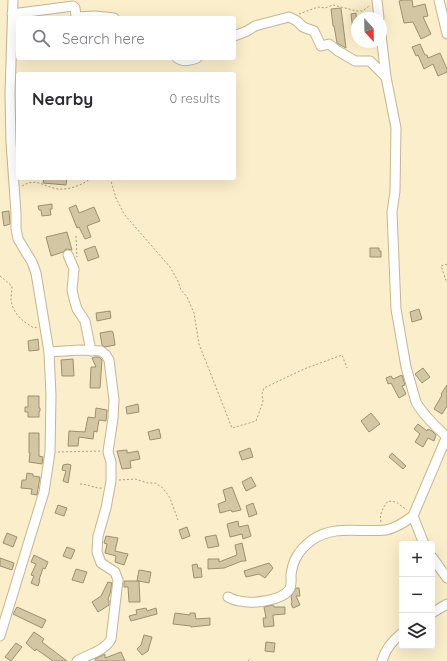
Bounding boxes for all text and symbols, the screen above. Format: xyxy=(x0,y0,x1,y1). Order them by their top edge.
north arrow xyxy=(351,12,387,48)
search box xyxy=(16,16,236,60)
icon: search xyxy=(30,27,52,49)
text: Search here xyxy=(62,29,145,48)
text: Nearby xyxy=(32,88,93,109)
text: 0 results xyxy=(169,90,220,106)
map controls xyxy=(399,541,435,649)
button: + xyxy=(399,541,435,577)
button: − xyxy=(399,577,435,613)
button: layers xyxy=(399,613,435,649)

